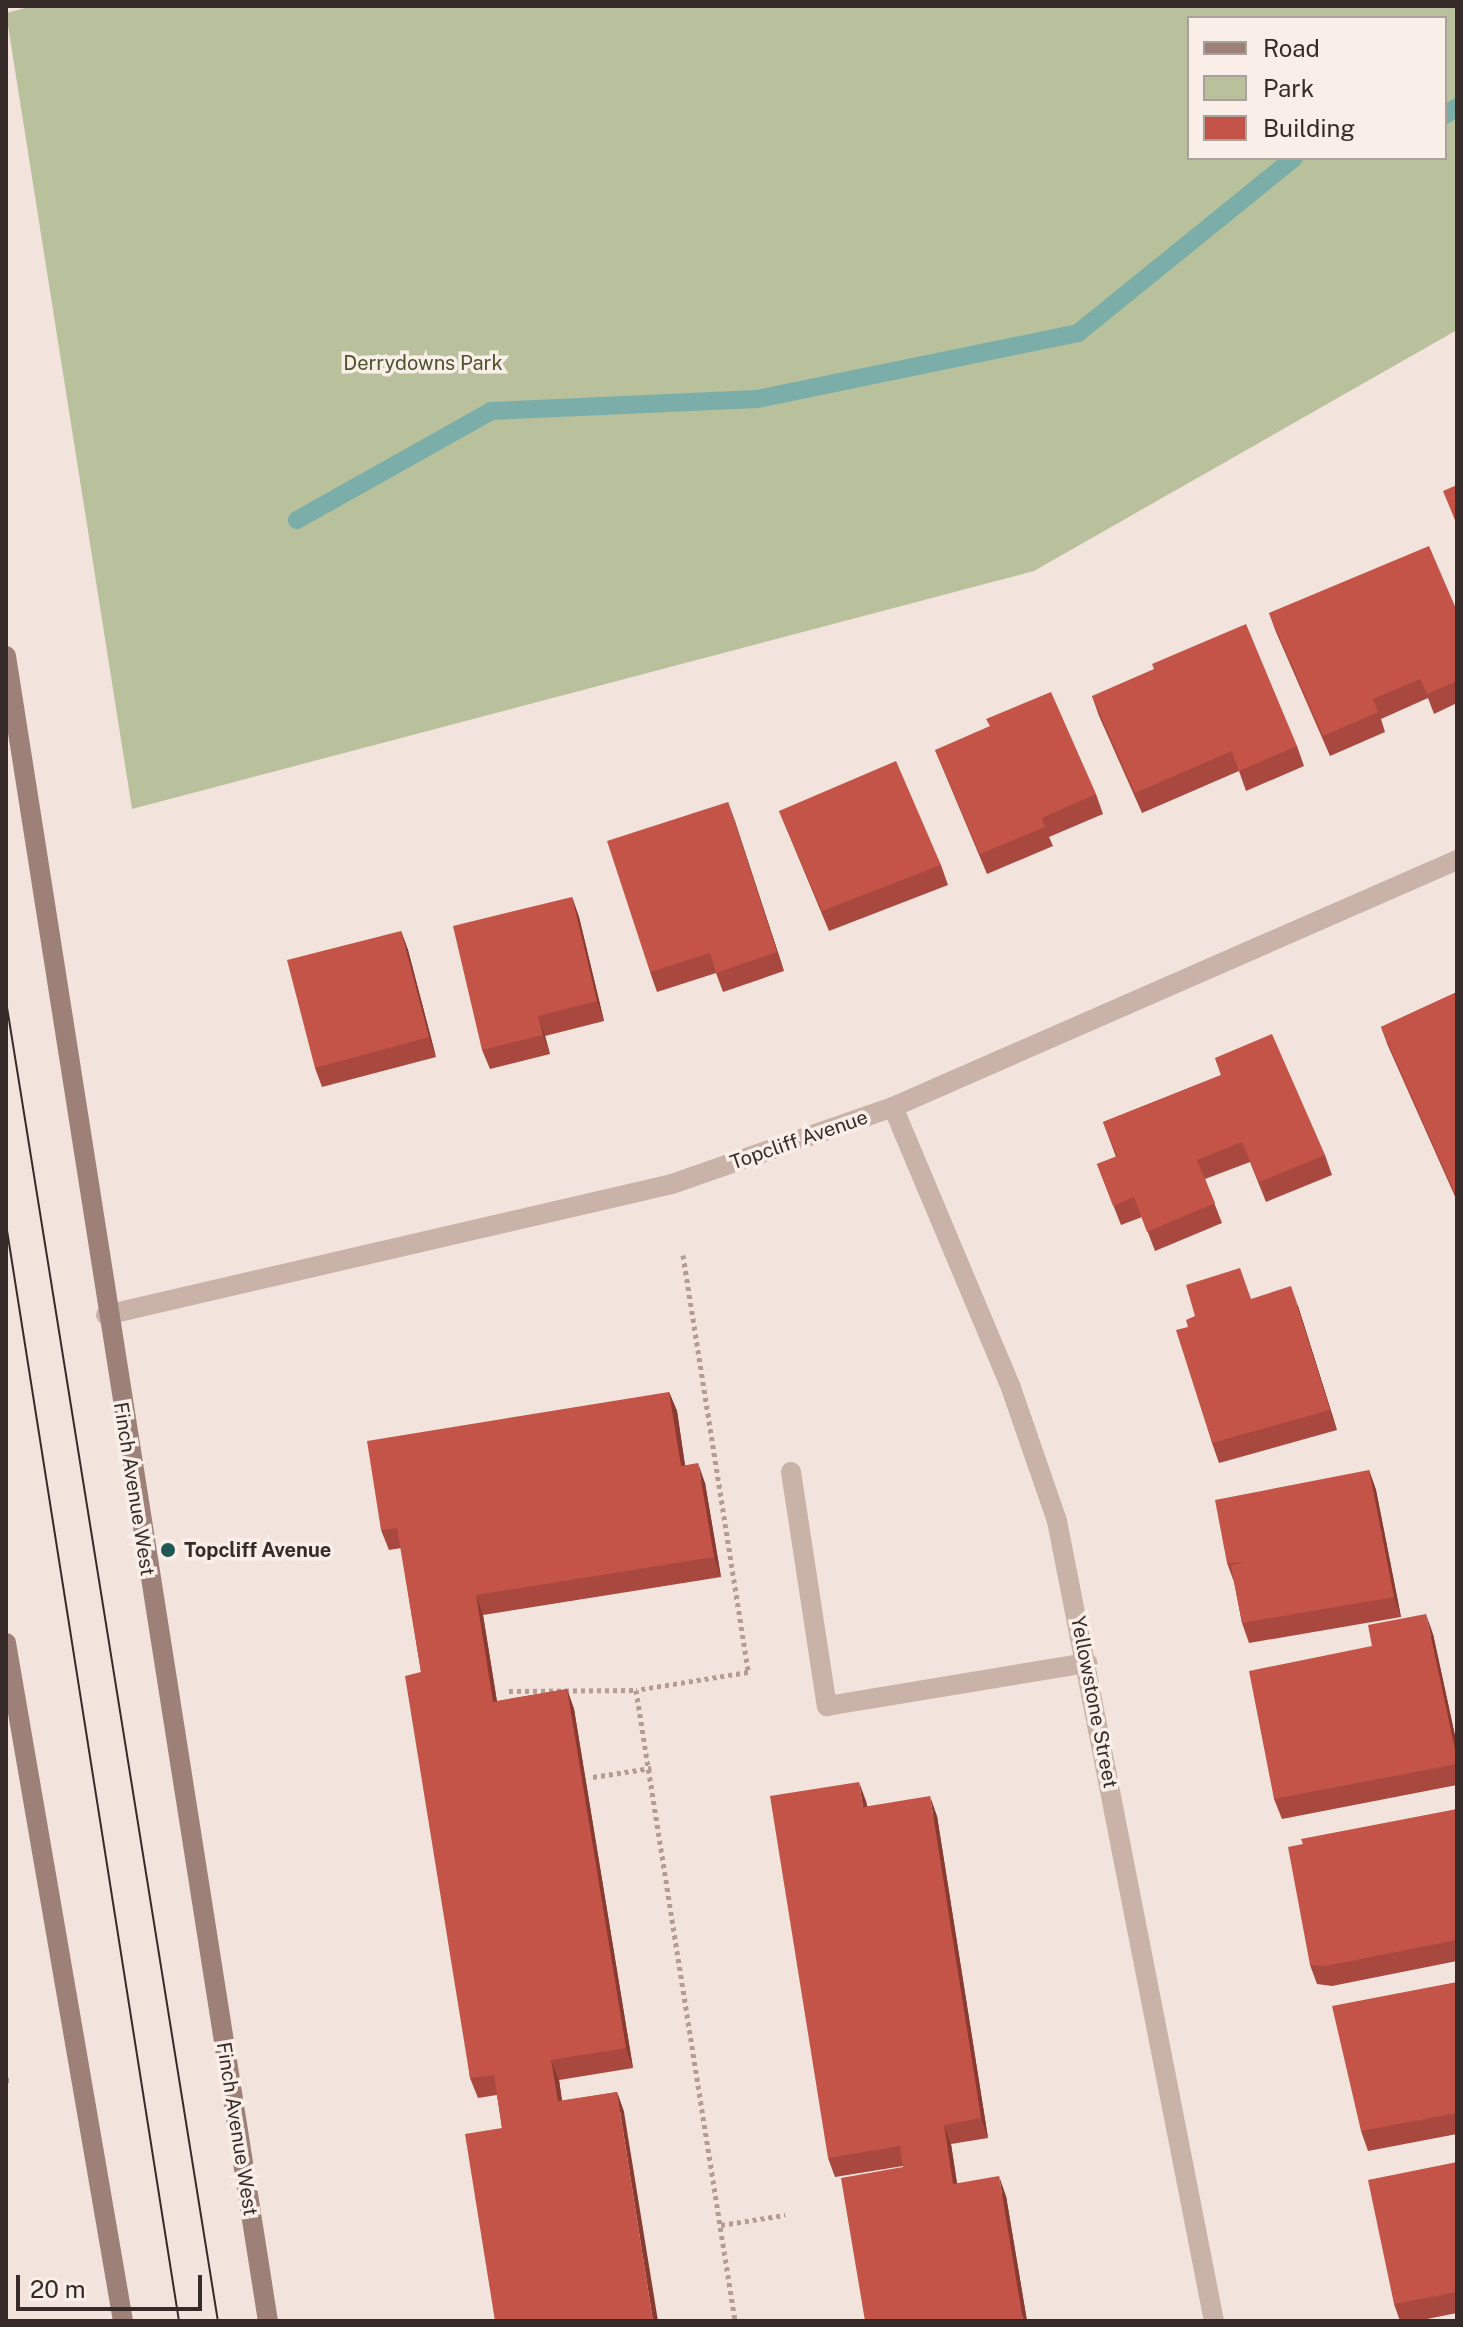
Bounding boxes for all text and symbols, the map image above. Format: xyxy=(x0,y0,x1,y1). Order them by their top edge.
legend xyxy=(1187,16,1447,160)
text: Road xyxy=(1263,34,1320,62)
text: Park xyxy=(1263,74,1314,102)
text: Building xyxy=(1263,114,1355,142)
park label: Derrydowns Park xyxy=(343,351,503,375)
street label: Topcliff Avenue xyxy=(727,1105,871,1175)
street label: Finch Avenue West xyxy=(108,1400,160,1578)
place label: Topcliff Avenue xyxy=(184,1538,331,1562)
marker: Topcliff Avenue xyxy=(159,1541,177,1559)
street label: Yellowstone Street xyxy=(1066,1614,1122,1790)
street label: Finch Avenue West xyxy=(211,2040,263,2218)
scale bar xyxy=(20,2259,206,2309)
text: 20 m xyxy=(30,2275,86,2303)

